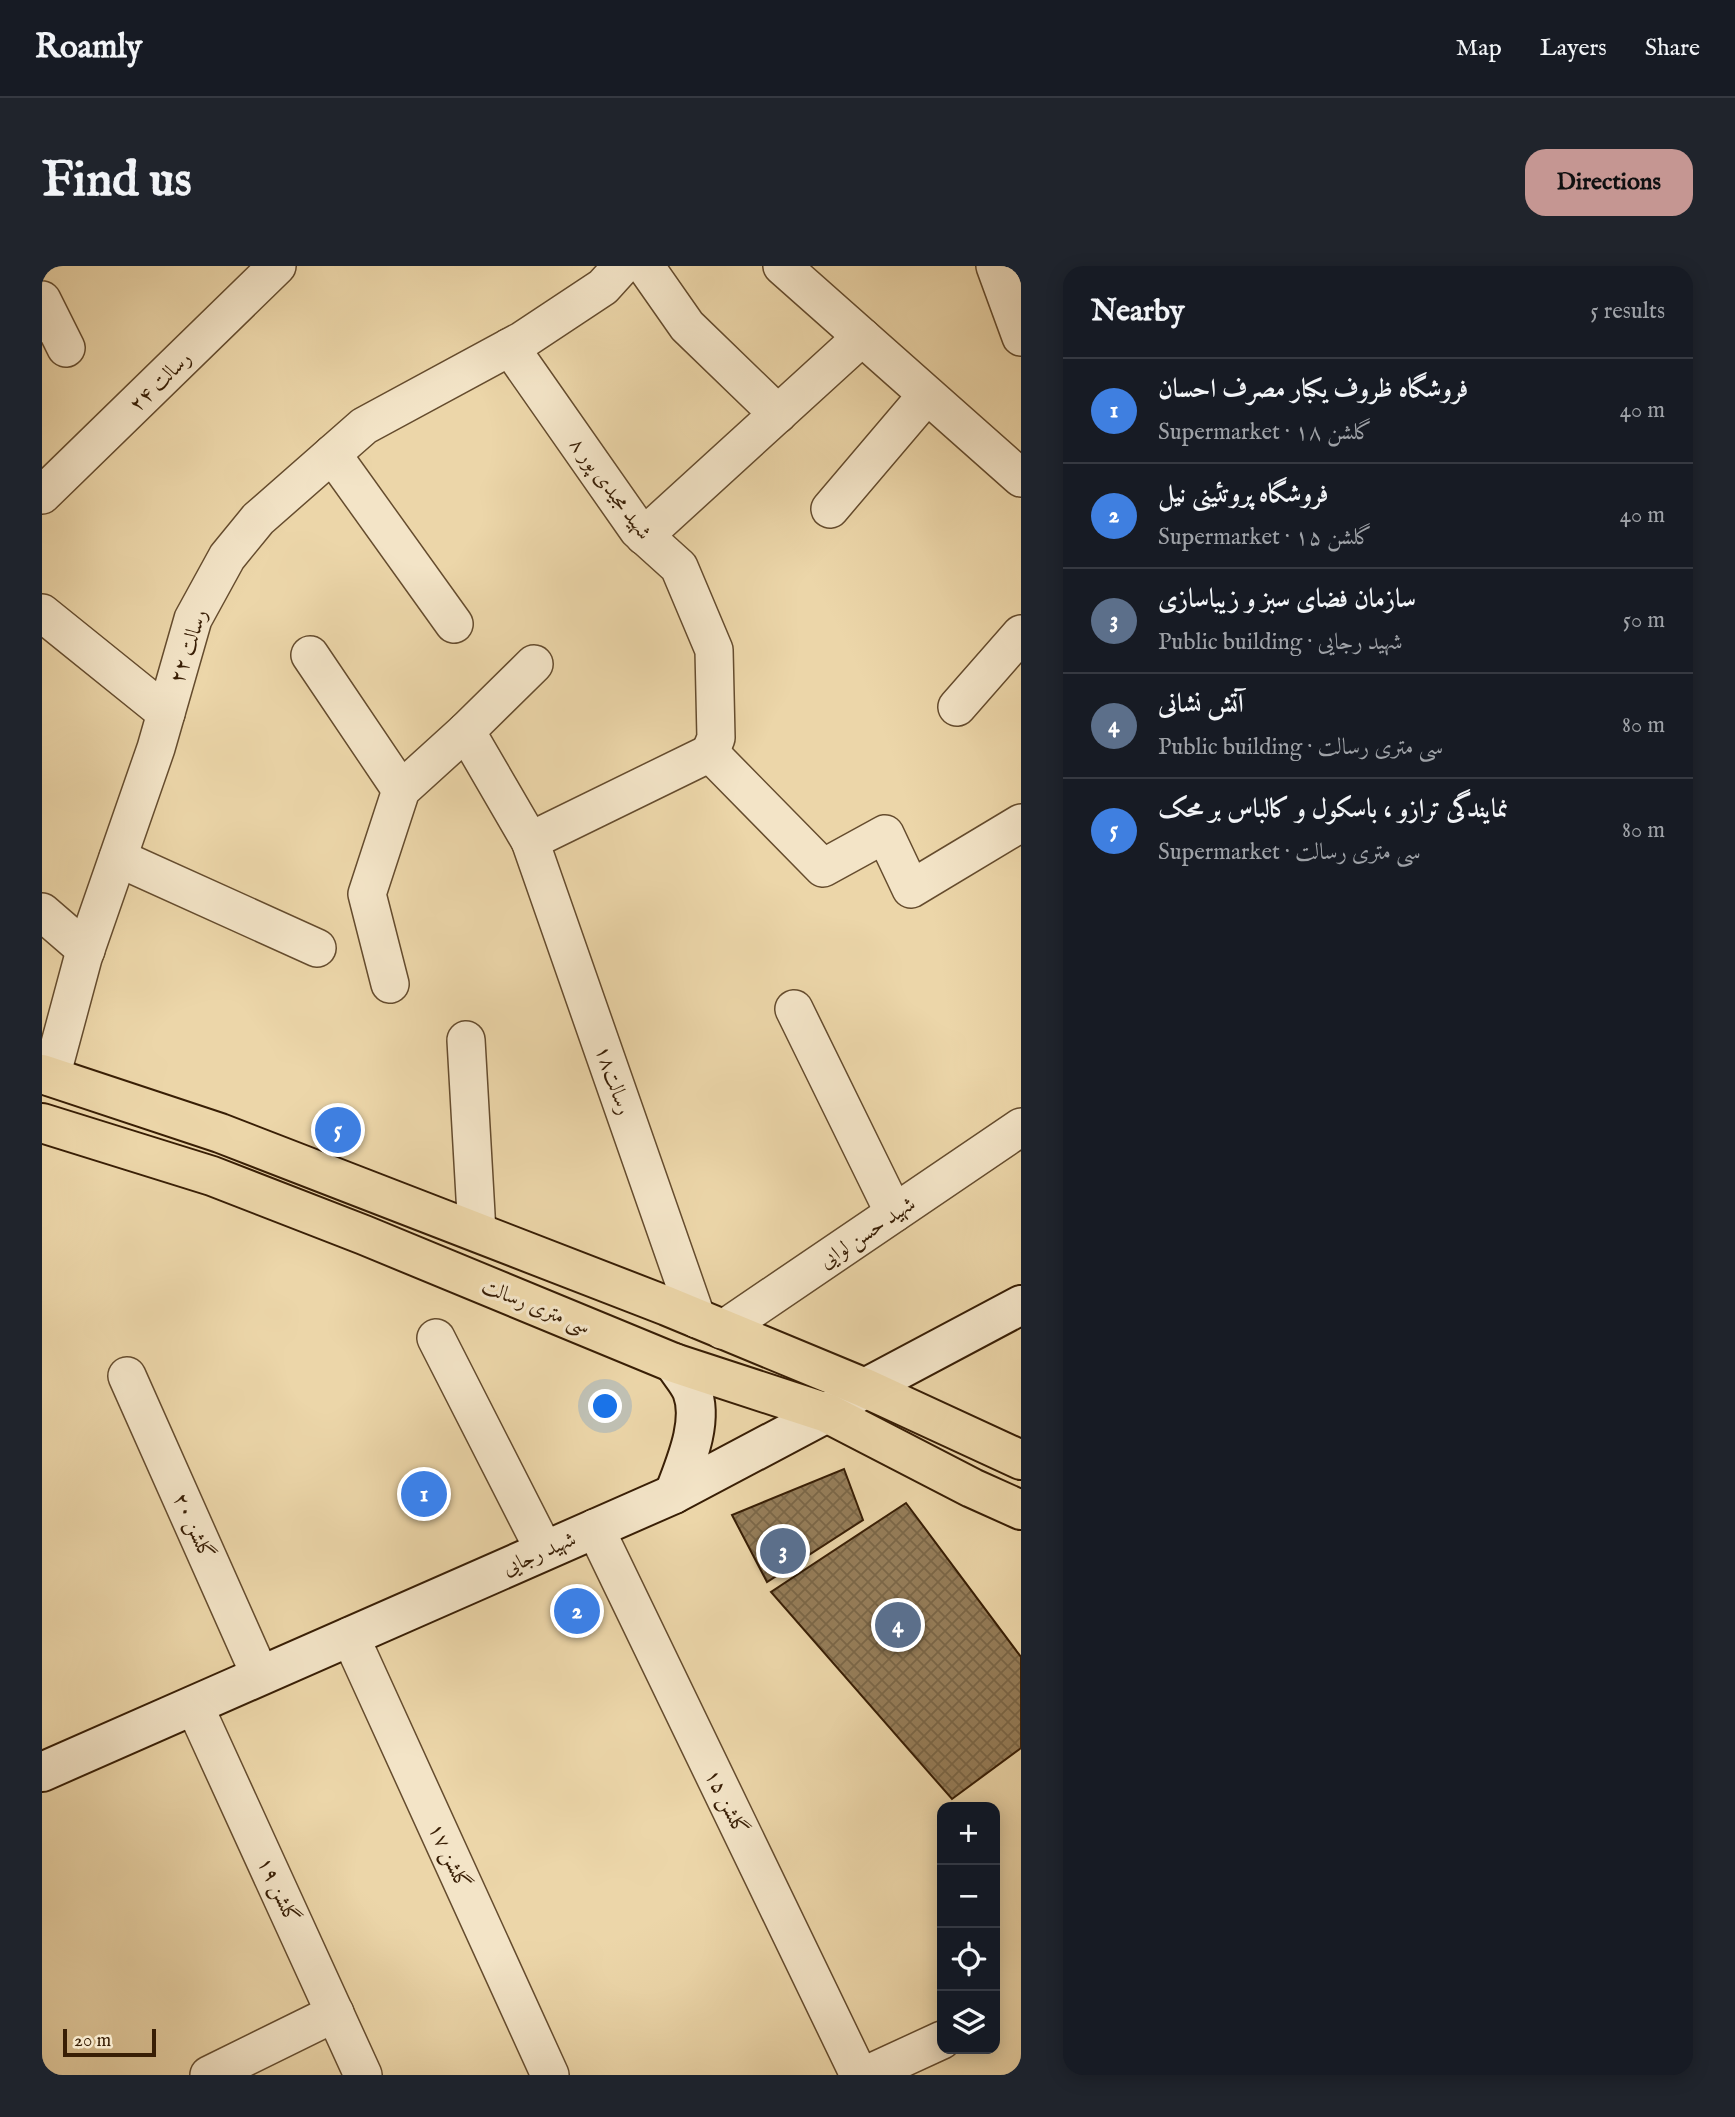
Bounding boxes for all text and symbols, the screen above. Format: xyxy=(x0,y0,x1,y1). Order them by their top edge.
text: Roamly xyxy=(35,27,142,69)
text: Map xyxy=(1456,33,1502,64)
text: Layers xyxy=(1540,33,1607,64)
text: Share xyxy=(1645,33,1700,64)
button: Directions xyxy=(1525,149,1693,216)
text: Find us xyxy=(42,151,192,213)
text: Nearby xyxy=(1091,293,1184,331)
text: 5 results xyxy=(1590,297,1665,326)
street label: ۲۴ رسالت xyxy=(124,346,198,418)
text: فروشگاه ظروف یکبار مصرف احسان xyxy=(1158,373,1468,406)
text: 1 xyxy=(1110,396,1118,425)
text: 40 m xyxy=(1620,396,1665,425)
text: Supermarket · ۱۸ گلشن xyxy=(1158,418,1372,447)
street label: ۸ شهید مجیدی پور xyxy=(563,432,657,545)
text: فروشگاه پروتئینی نیل xyxy=(1158,478,1329,511)
text: 2 xyxy=(1109,501,1119,530)
text: 40 m xyxy=(1620,501,1665,530)
text: Supermarket · گلشن ۱۵ xyxy=(1158,523,1372,552)
text: سازمان فضای سبز و زیباسازی xyxy=(1158,583,1416,616)
street label: ۲۲ رسالت xyxy=(164,606,215,687)
text: 3 xyxy=(1110,606,1118,635)
text: 50 m xyxy=(1623,606,1665,635)
text: Public building · شهید رجایی xyxy=(1158,628,1403,657)
text: آتش نشانی xyxy=(1158,688,1244,721)
text: 4 xyxy=(1108,711,1120,740)
text: 80 m xyxy=(1622,711,1665,740)
text: Public building · سی متری رسالت xyxy=(1158,733,1443,762)
text: نمایندگی ترازو ، باسکول و کالباس بر محک xyxy=(1158,793,1508,826)
text: 5 xyxy=(1110,816,1118,845)
text: 80 m xyxy=(1622,816,1665,845)
text: Supermarket · سی متری رسالت xyxy=(1158,838,1421,867)
street label: رسالت۱۸ xyxy=(588,1042,637,1119)
pin: 5 xyxy=(315,1104,361,1156)
street label: شهید حسن لوایی xyxy=(814,1191,921,1275)
street label: سی متری رسالت xyxy=(477,1273,594,1341)
your location xyxy=(588,1389,622,1423)
pin: 1 xyxy=(401,1468,447,1520)
street label: ۲۰ گلشن xyxy=(166,1489,220,1564)
pin: 3 xyxy=(760,1525,806,1577)
street label: شهید رجایی xyxy=(499,1526,581,1583)
pin: 2 xyxy=(554,1585,600,1637)
pin: 4 xyxy=(875,1599,921,1651)
street label: گلشن ۱۵ xyxy=(698,1765,754,1840)
map controls xyxy=(937,1802,1000,2054)
button: + xyxy=(937,1802,1000,1865)
street label: گلشن ۱۷ xyxy=(422,1819,477,1894)
street label: ۱۹ گلشن xyxy=(251,1853,306,1928)
button: − xyxy=(937,1865,1000,1928)
button: locate xyxy=(937,1928,1000,1991)
button: layers xyxy=(937,1991,1000,2054)
scale bar xyxy=(63,2026,156,2058)
text: 20 m xyxy=(74,2029,111,2053)

